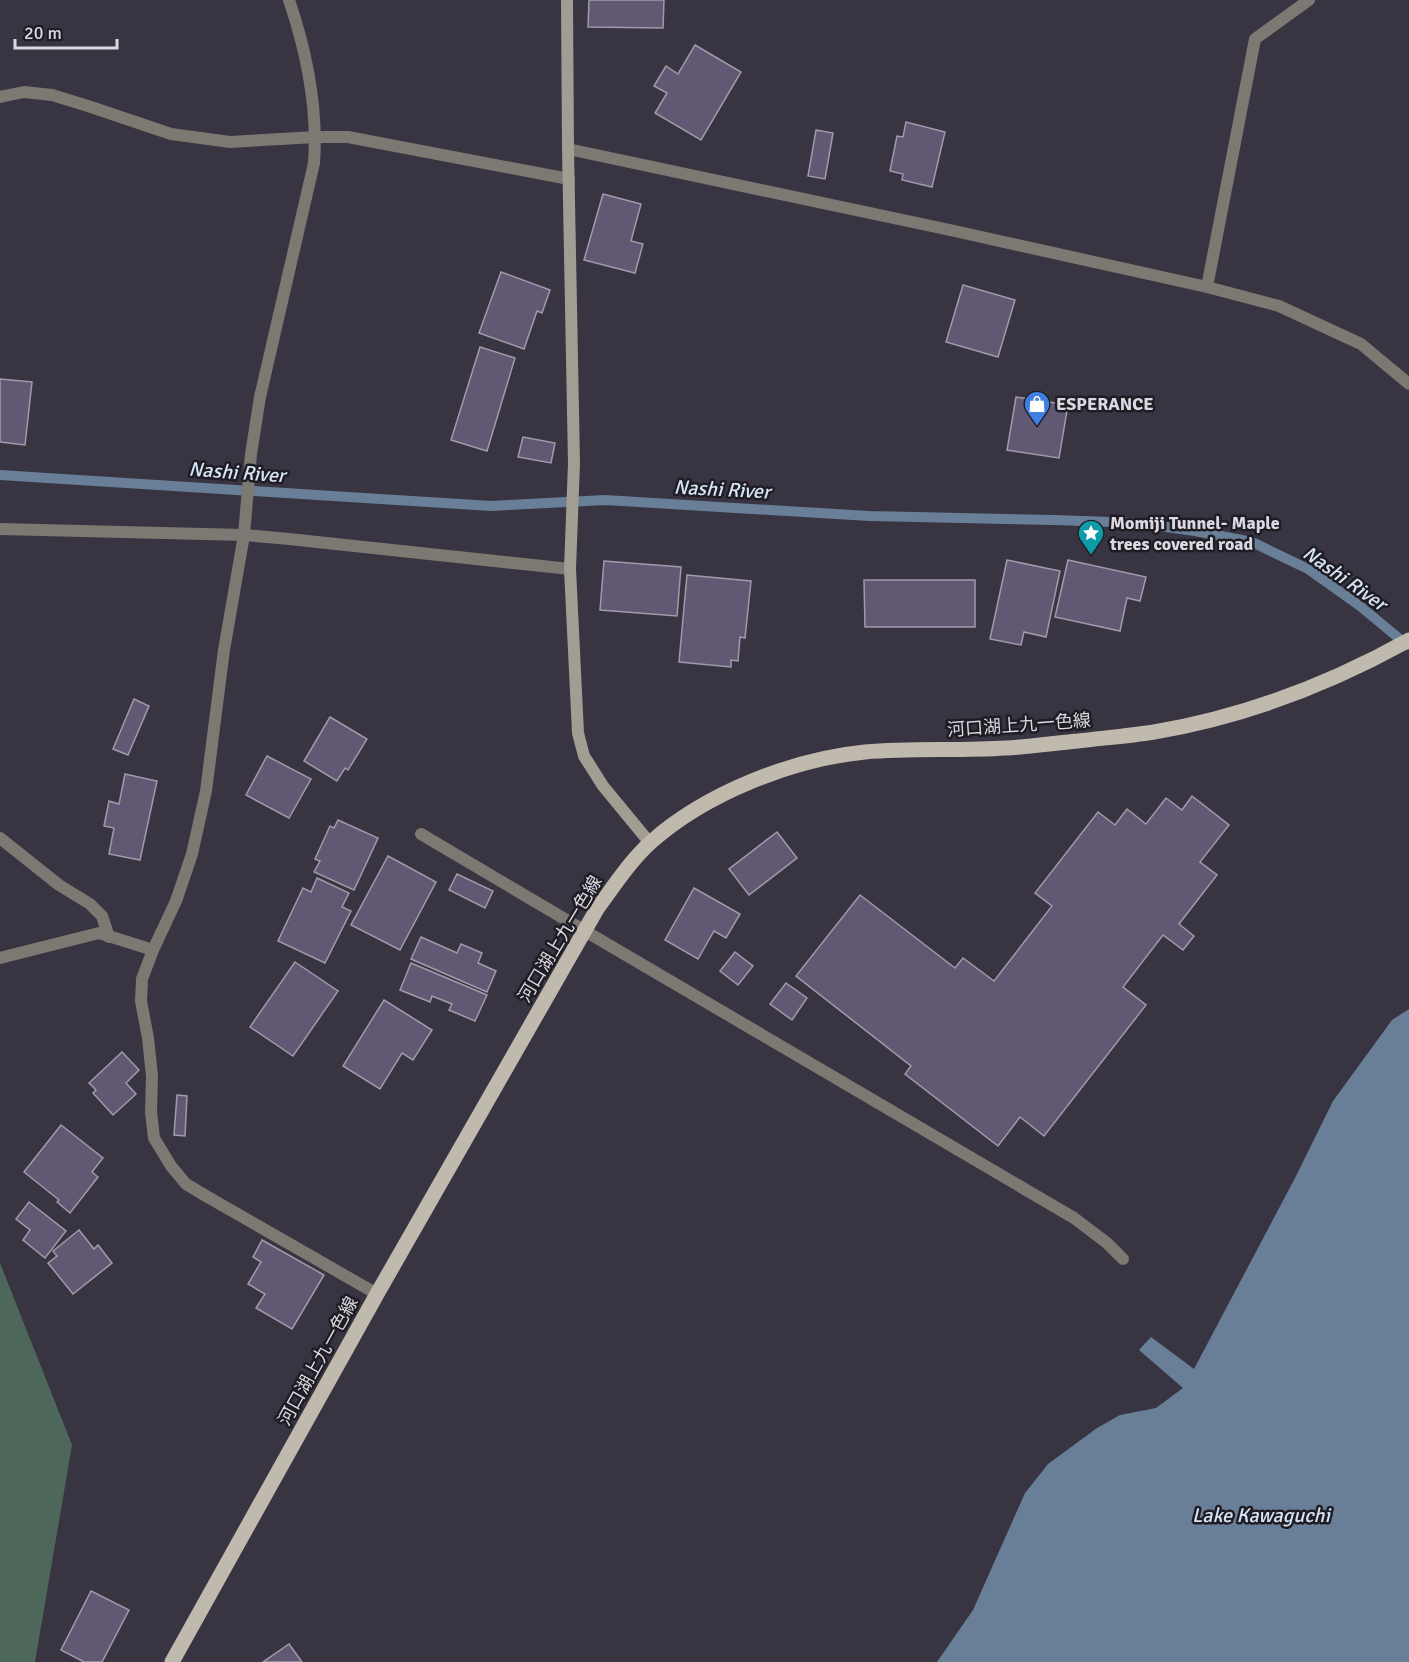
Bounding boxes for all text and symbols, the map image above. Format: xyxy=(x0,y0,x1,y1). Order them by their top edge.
scale bar xyxy=(15,12,117,50)
text: 20 m xyxy=(24,22,62,44)
shop icon: ESPERANCE xyxy=(1022,389,1052,427)
place label: ESPERANCE xyxy=(1056,393,1154,415)
water label: Nashi River xyxy=(188,457,289,489)
water label: Nashi River xyxy=(673,474,774,505)
place label: Momiji Tunnel- Maple trees covered road xyxy=(1109,512,1280,555)
place icon: Momiji Tunnel- Maple trees covered road xyxy=(1076,518,1106,556)
water label: Nashi River xyxy=(1298,540,1394,618)
street label: 河口湖上九一色線 xyxy=(946,709,1092,741)
street label: 河口湖上九一色線 xyxy=(513,872,607,1006)
street label: 河口湖上九一色線 xyxy=(273,1293,363,1429)
water label: Lake Kawaguchi xyxy=(1192,1503,1331,1528)

